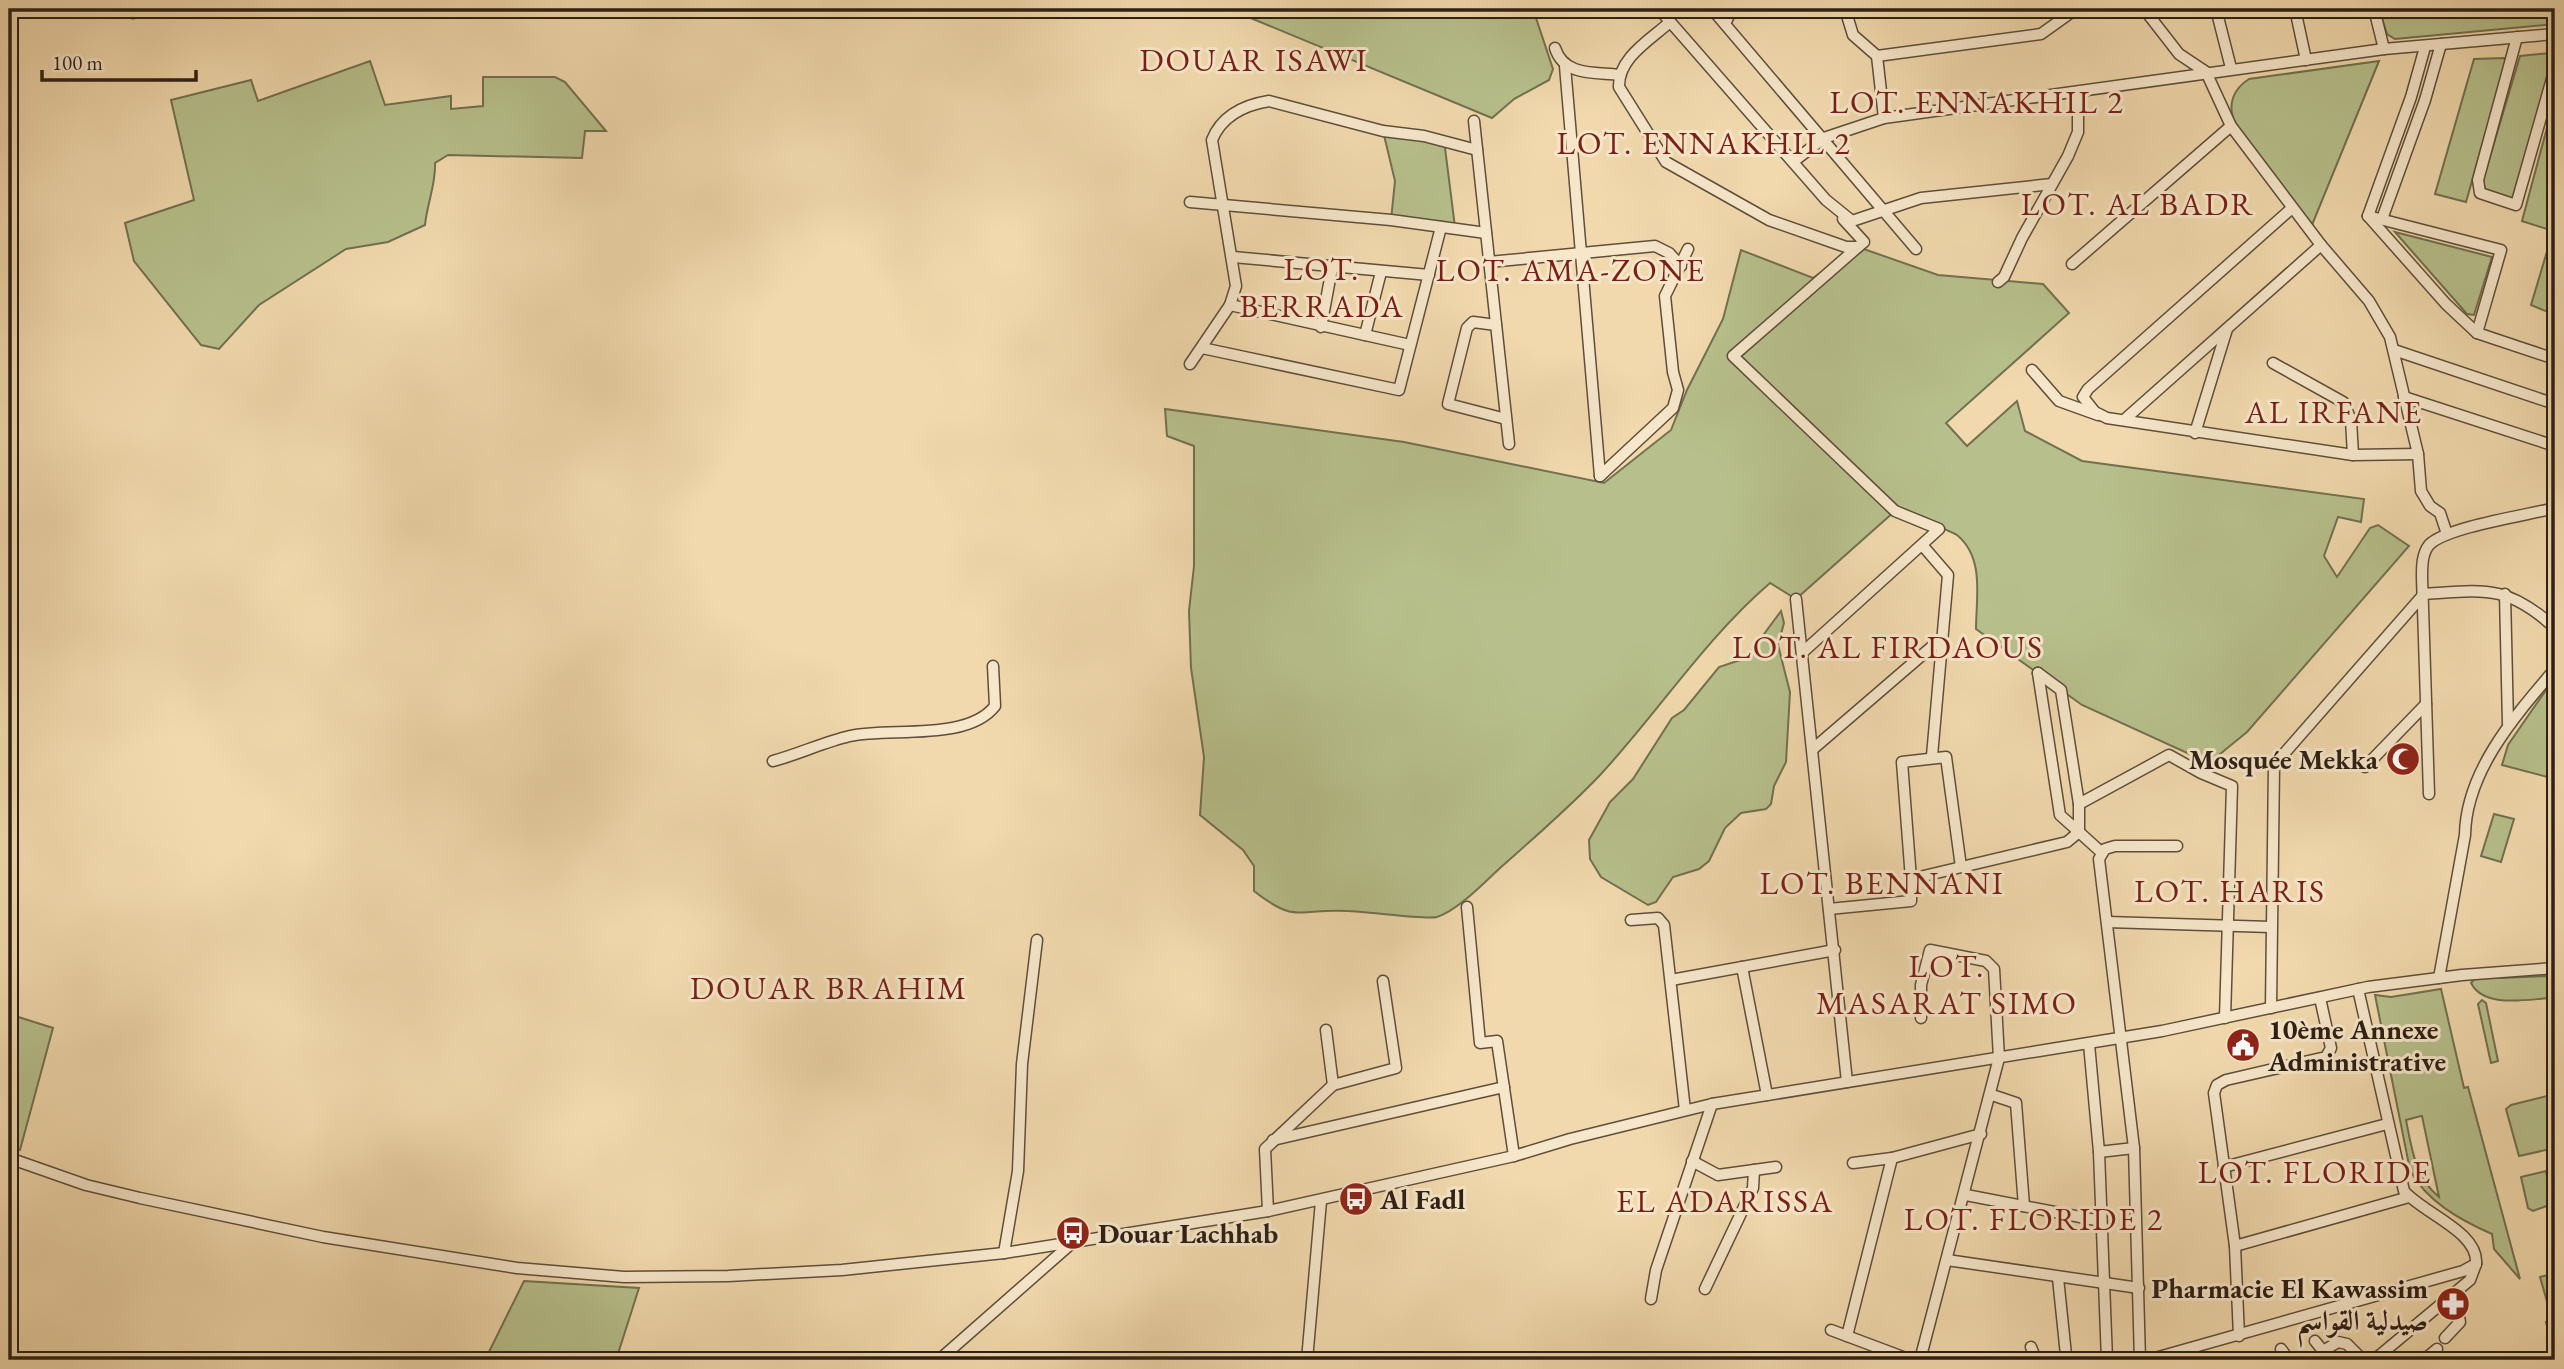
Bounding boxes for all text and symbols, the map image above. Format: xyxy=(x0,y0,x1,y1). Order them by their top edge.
scale bar xyxy=(42,38,196,82)
district label: DOUAR ISAWI xyxy=(1139,39,1369,81)
text: 100 m xyxy=(52,49,103,76)
district label: LOT. ENNAKHIL 2 xyxy=(1829,81,2125,123)
district label: LOT. ENNAKHIL 2 xyxy=(1556,122,1852,164)
district label: LOT. AL BADR xyxy=(2021,183,2255,225)
district label: LOT. BERRADA xyxy=(1239,248,1405,327)
district label: LOT. AMA-ZONE xyxy=(1436,249,1706,291)
district label: AL IRFANE xyxy=(2244,391,2423,433)
district label: LOT. AL FIRDAOUS xyxy=(1732,626,2044,668)
mosque icon: Mosquée Mekka xyxy=(2384,740,2422,778)
place label: Mosquée Mekka xyxy=(2189,741,2379,777)
district label: LOT. BENNANI xyxy=(1759,862,2005,904)
district label: LOT. HARIS xyxy=(2134,870,2326,912)
district label: LOT. MASARAT SIMO xyxy=(1816,945,2078,1024)
district label: DOUAR BRAHIM xyxy=(690,967,968,1009)
place label: 10ème Annexe Administrative xyxy=(2267,1011,2446,1079)
public building icon: 10ème Annexe Administrative xyxy=(2224,1026,2262,1064)
district label: LOT. FLORIDE xyxy=(2198,1151,2432,1193)
bus stop icon: Al Fadl xyxy=(1337,1180,1375,1218)
district label: EL ADARISSA xyxy=(1616,1180,1834,1222)
place label: Al Fadl xyxy=(1379,1181,1465,1217)
district label: LOT. FLORIDE 2 xyxy=(1904,1198,2164,1240)
bus stop icon: Douar Lachhab xyxy=(1054,1214,1092,1252)
place label: Douar Lachhab xyxy=(1098,1215,1278,1251)
place label: Pharmacie El Kawassim صيدلية القواسم xyxy=(2151,1270,2428,1348)
pharmacy icon: Pharmacie El Kawassim صيدلية القواسم xyxy=(2434,1285,2472,1323)

